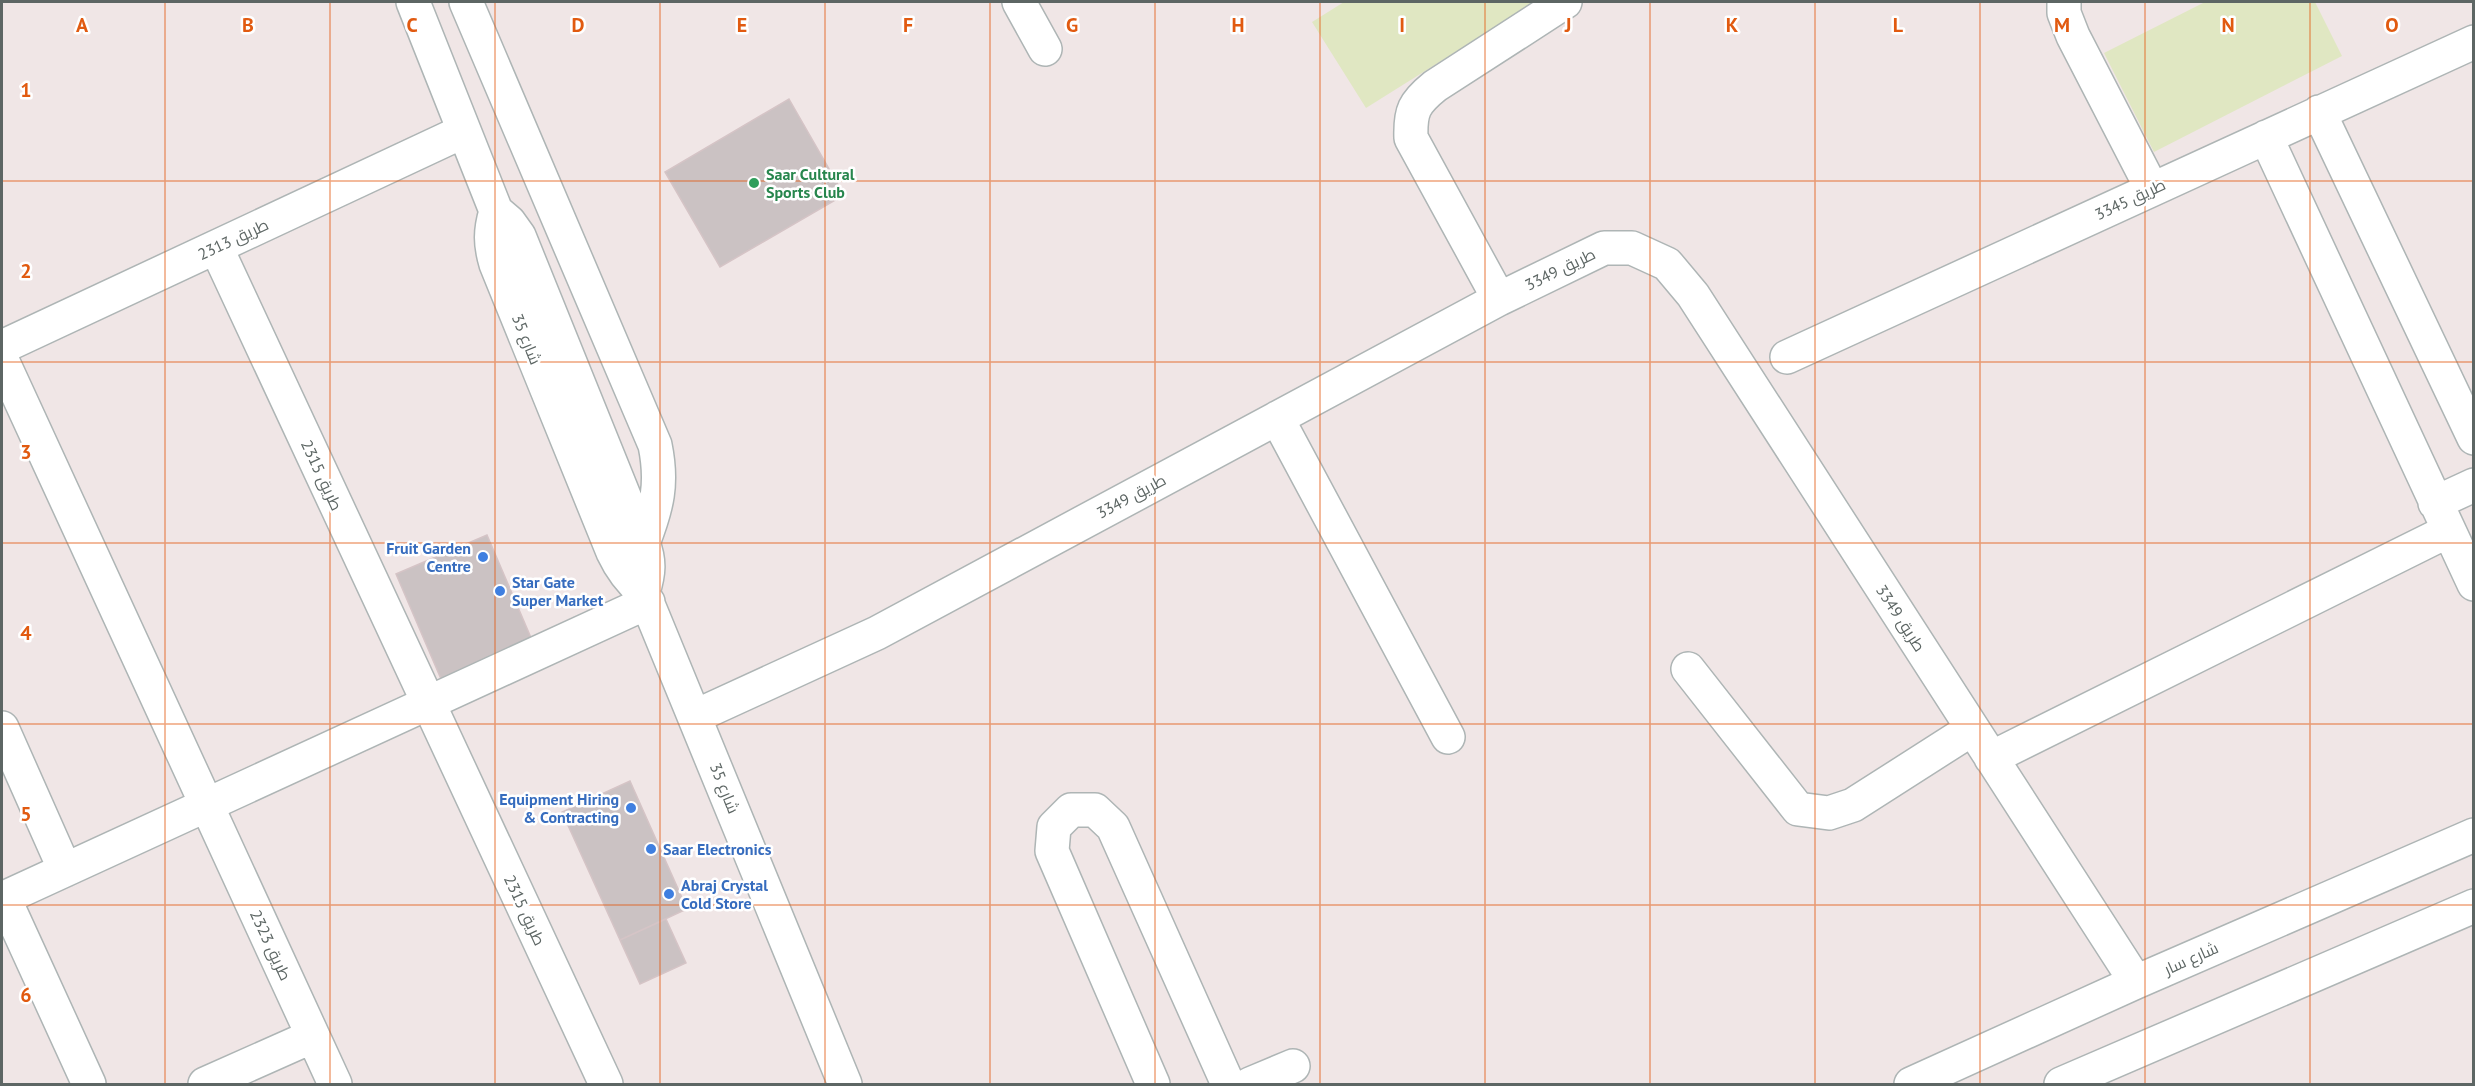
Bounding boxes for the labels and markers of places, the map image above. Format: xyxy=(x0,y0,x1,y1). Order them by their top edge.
place label: Saar Cultural Sports Club xyxy=(766,164,855,202)
marker: Saar Cultural Sports Club xyxy=(747,176,761,190)
place label: Fruit Garden Centre xyxy=(386,538,471,576)
marker: Fruit Garden Centre xyxy=(476,550,490,564)
place label: Star Gate Super Market xyxy=(512,572,604,610)
marker: Star Gate Super Market xyxy=(493,584,507,598)
place label: Equipment Hiring & Contracting xyxy=(499,789,619,827)
marker: Equipment Hiring & Contracting xyxy=(624,801,638,815)
place label: Saar Electronics xyxy=(663,839,772,859)
marker: Saar Electronics xyxy=(644,842,658,856)
place label: Abraj Crystal Cold Store xyxy=(681,875,768,913)
marker: Abraj Crystal Cold Store xyxy=(662,887,676,901)

